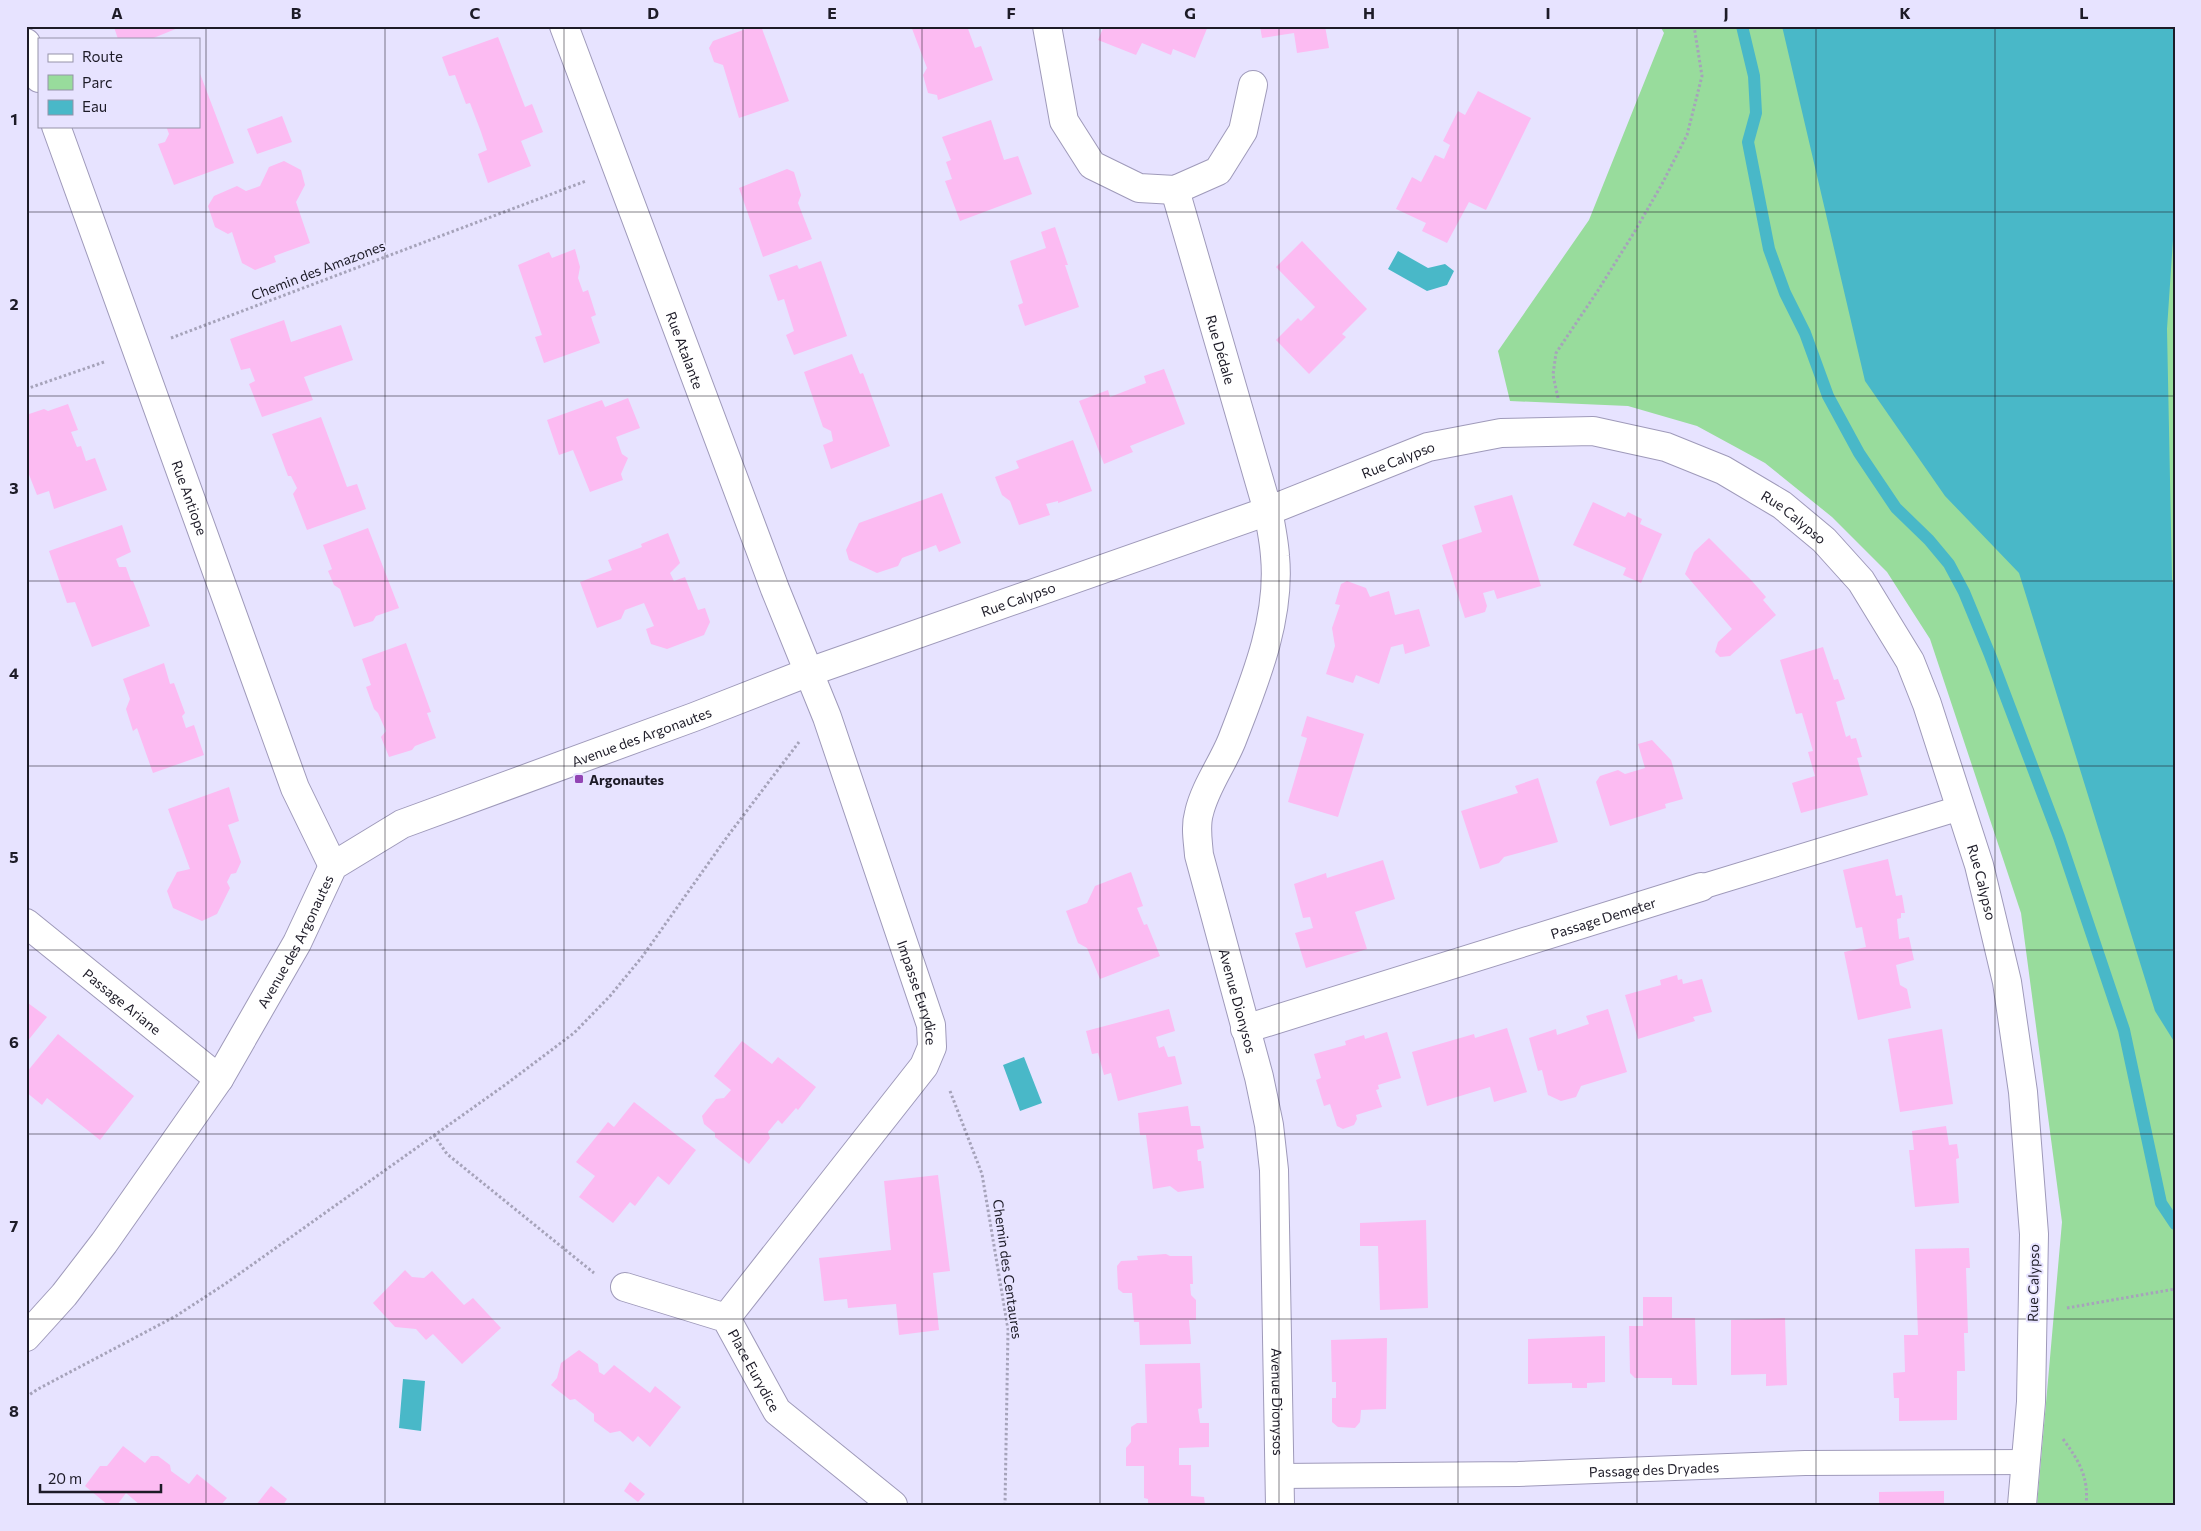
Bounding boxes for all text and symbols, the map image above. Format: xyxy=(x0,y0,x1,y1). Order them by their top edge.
text: A xyxy=(111,3,123,22)
text: B xyxy=(291,3,302,22)
text: C xyxy=(470,3,481,22)
text: D xyxy=(647,3,659,22)
text: E xyxy=(827,3,837,22)
text: F xyxy=(1006,3,1016,22)
text: G xyxy=(1184,3,1196,22)
text: H xyxy=(1363,3,1375,22)
text: I xyxy=(1545,3,1551,22)
text: J xyxy=(1723,3,1729,22)
text: K xyxy=(1899,3,1911,22)
text: L xyxy=(2079,3,2089,22)
legend xyxy=(38,38,200,128)
text: Route xyxy=(82,47,123,65)
text: Parc xyxy=(82,73,112,91)
text: Eau xyxy=(82,97,107,115)
text: 1 xyxy=(10,109,18,128)
street label: Chemin des Amazones xyxy=(249,237,387,303)
text: 2 xyxy=(9,294,19,313)
street label: Rue Atalante xyxy=(663,309,708,391)
street label: Rue Dédale xyxy=(1203,313,1239,386)
street label: Rue Calypso xyxy=(1359,437,1436,481)
street label: Rue Antiope xyxy=(169,458,211,537)
text: 3 xyxy=(9,478,19,497)
street label: Rue Calypso xyxy=(1758,486,1830,547)
street label: Rue Calypso xyxy=(978,578,1057,620)
text: 4 xyxy=(9,663,19,682)
street label: Avenue des Argonautes xyxy=(569,703,714,770)
place label: Argonautes xyxy=(589,771,664,788)
marker: Argonautes xyxy=(573,773,585,785)
street label: Rue Calypso xyxy=(1964,842,2000,922)
text: 5 xyxy=(9,847,19,866)
street label: Avenue des Argonautes xyxy=(253,872,336,1011)
street label: Passage Demeter xyxy=(1548,893,1658,942)
street label: Impasse Eurydice xyxy=(894,938,940,1046)
street label: Avenue Dionysos xyxy=(1216,947,1261,1055)
street label: Passage Ariane xyxy=(80,964,165,1038)
text: 6 xyxy=(9,1032,19,1051)
street label: Chemin des Centaures xyxy=(990,1198,1026,1340)
text: 7 xyxy=(10,1216,19,1235)
street label: Rue Calypso xyxy=(2024,1244,2042,1322)
street label: Place Eurydice xyxy=(725,1326,784,1414)
street label: Avenue Dionysos xyxy=(1269,1348,1288,1456)
text: 8 xyxy=(9,1401,19,1420)
street label: Passage des Dryades xyxy=(1588,1458,1719,1480)
scale bar xyxy=(40,1461,161,1493)
text: 20 m xyxy=(48,1469,82,1487)

